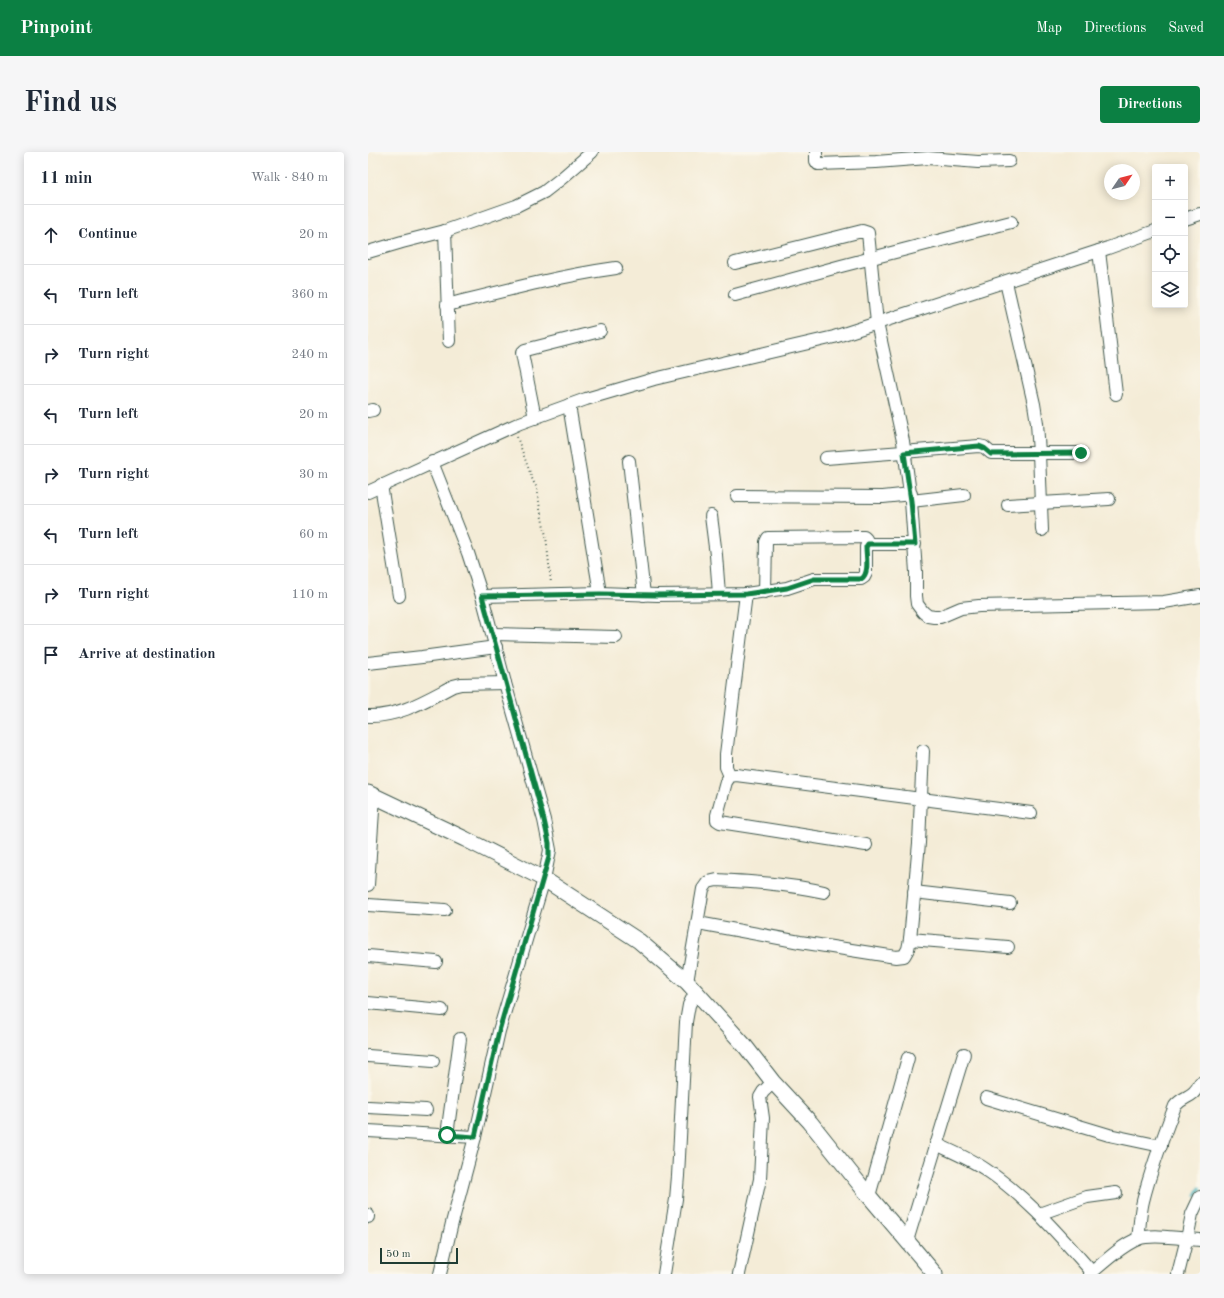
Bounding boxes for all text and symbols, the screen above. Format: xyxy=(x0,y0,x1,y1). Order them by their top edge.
text: Pinpoint xyxy=(20,19,93,38)
text: Map xyxy=(1036,21,1062,35)
text: Directions xyxy=(1084,21,1146,35)
text: Saved xyxy=(1168,21,1204,35)
button: Directions xyxy=(1100,86,1200,123)
text: Find us xyxy=(24,90,117,118)
north arrow xyxy=(1104,164,1140,200)
map controls xyxy=(1152,164,1188,308)
button: + xyxy=(1152,164,1188,200)
text: 11 min xyxy=(40,170,93,187)
text: Walk · 840 m xyxy=(251,171,328,184)
button: − xyxy=(1152,200,1188,236)
icon: ahead xyxy=(40,224,62,246)
text: Continue xyxy=(78,227,137,242)
text: 20 m xyxy=(299,228,328,241)
button: locate xyxy=(1152,236,1188,272)
button: layers xyxy=(1152,272,1188,308)
icon: left xyxy=(40,284,62,306)
text: Turn left xyxy=(78,287,138,302)
text: 360 m xyxy=(291,288,328,301)
icon: right xyxy=(40,344,62,366)
text: Turn right xyxy=(78,347,149,362)
text: 240 m xyxy=(291,348,328,361)
icon: left xyxy=(40,404,62,426)
text: Turn left xyxy=(78,407,138,422)
text: 20 m xyxy=(299,408,328,421)
route end xyxy=(1072,444,1090,462)
icon: right xyxy=(40,464,62,486)
text: Turn right xyxy=(78,467,149,482)
text: 30 m xyxy=(299,468,328,481)
icon: left xyxy=(40,524,62,546)
text: Turn left xyxy=(78,527,138,542)
text: 60 m xyxy=(299,528,328,541)
icon: right xyxy=(40,584,62,606)
text: Turn right xyxy=(78,587,149,602)
text: 110 m xyxy=(291,588,328,601)
icon: arrive xyxy=(40,644,62,666)
text: Arrive at destination xyxy=(78,647,216,662)
route start xyxy=(438,1126,456,1144)
scale bar xyxy=(380,1246,458,1265)
text: 50 m xyxy=(386,1249,411,1260)

